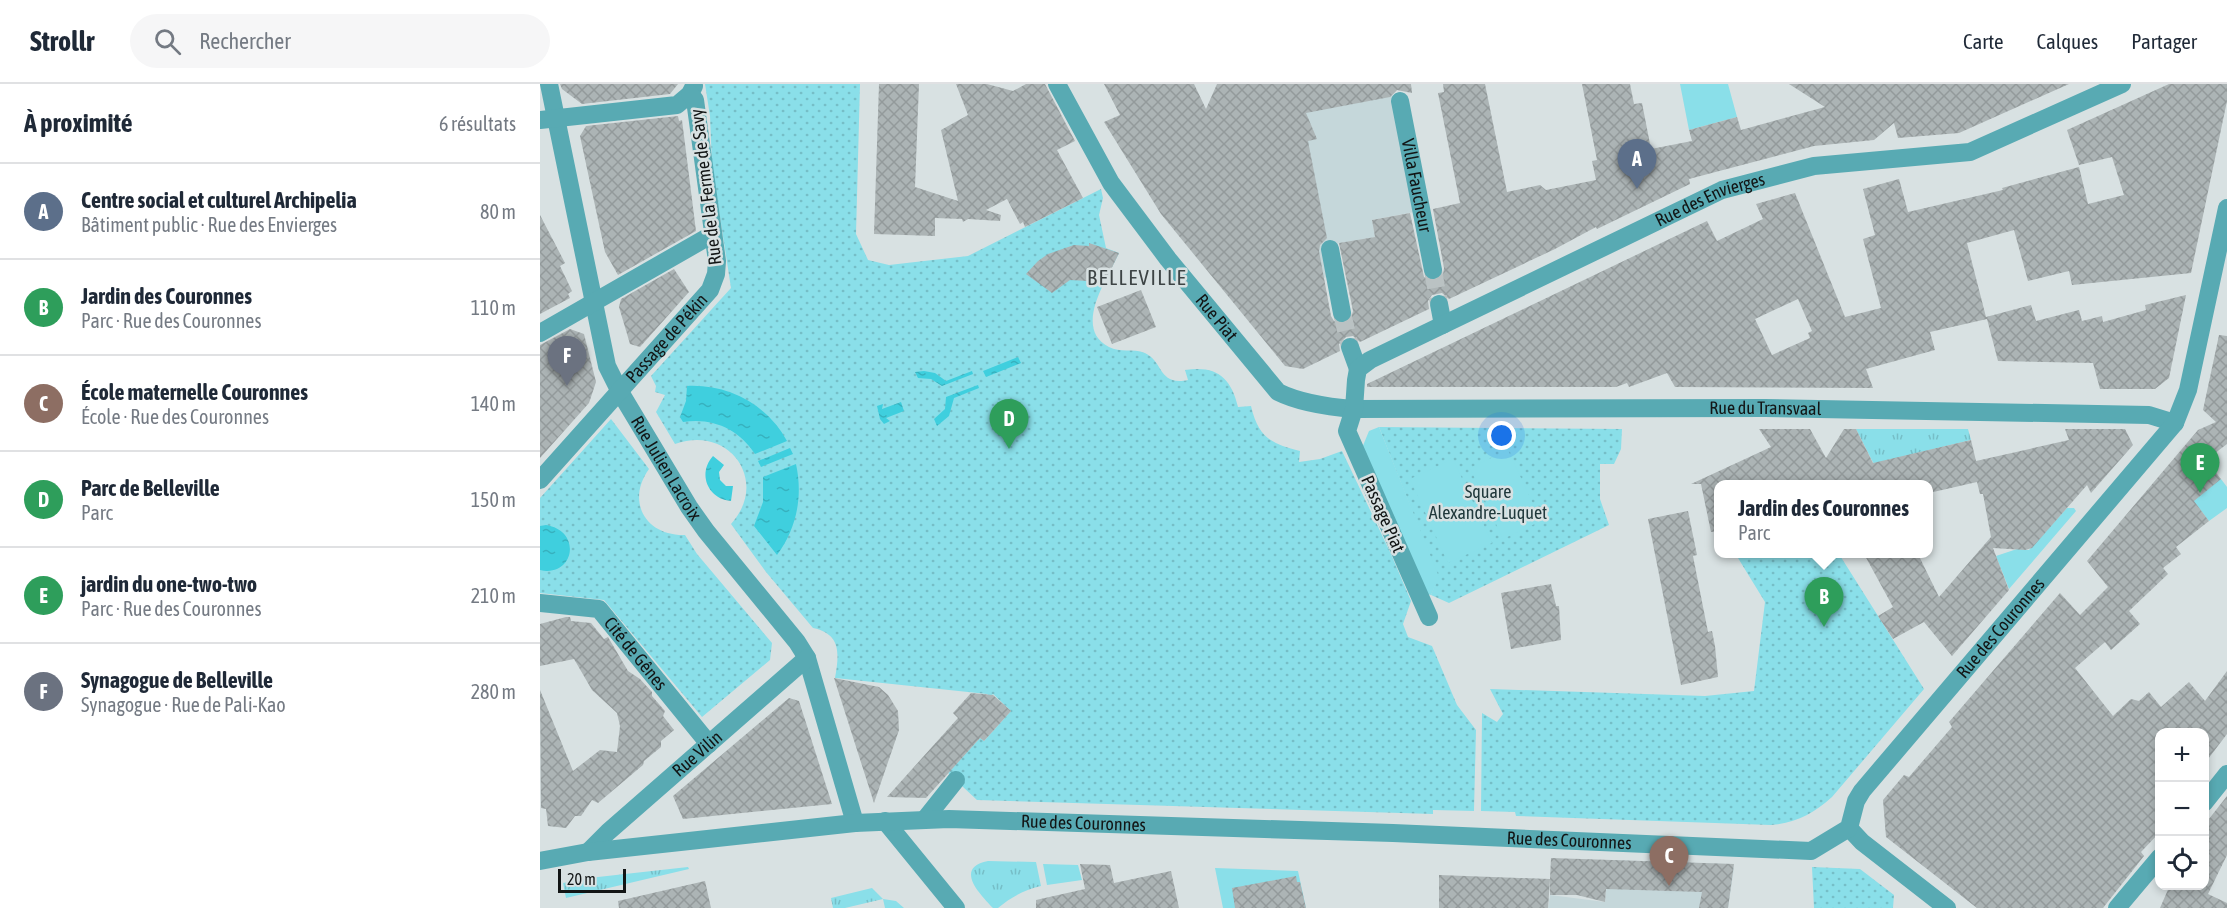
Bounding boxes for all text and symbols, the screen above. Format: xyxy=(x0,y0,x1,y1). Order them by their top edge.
search box xyxy=(130,14,550,68)
text: Strollr xyxy=(30,25,94,57)
icon: search xyxy=(151,25,184,58)
text: Rechercher xyxy=(199,28,291,54)
text: Carte xyxy=(1963,29,2004,53)
text: Calques xyxy=(2037,29,2098,53)
text: Partager xyxy=(2131,29,2197,53)
text: À proximité xyxy=(24,108,132,138)
street label: Rue de la Ferme de Savy xyxy=(686,108,725,266)
text: 6 résultats xyxy=(439,112,516,135)
street label: Villa Faucheur xyxy=(1398,137,1437,235)
pin: A xyxy=(1618,140,1656,189)
street label: Rue des Envierges xyxy=(1652,168,1767,231)
text: Centre social et culturel Archipelia xyxy=(81,187,357,213)
text: A xyxy=(39,200,48,223)
text: 80 m xyxy=(480,200,516,223)
text: Bâtiment public · Rue des Envierges xyxy=(81,213,337,236)
district label: BELLEVILLE xyxy=(1087,265,1187,289)
text: Jardin des Couronnes xyxy=(81,283,252,309)
street label: Passage de Pékin xyxy=(621,289,712,387)
street label: Rue Piat xyxy=(1192,290,1242,345)
text: B xyxy=(39,296,48,319)
text: 110 m xyxy=(471,296,516,319)
text: Parc · Rue des Couronnes xyxy=(81,309,262,332)
pin: F xyxy=(548,336,586,386)
text: École maternelle Couronnes xyxy=(81,379,308,405)
text: C xyxy=(39,392,48,415)
text: 140 m xyxy=(471,392,516,415)
street label: Rue du Transvaal xyxy=(1709,397,1822,419)
pin: D xyxy=(990,400,1028,449)
text: École · Rue des Couronnes xyxy=(81,405,269,428)
street label: Rue Julien Lacroix xyxy=(627,412,706,524)
your location xyxy=(1487,421,1516,450)
pin: E xyxy=(2180,444,2220,493)
street label: Passage Piat xyxy=(1357,472,1410,556)
text: Parc de Belleville xyxy=(81,475,220,501)
popup xyxy=(1714,480,1933,558)
park label: Square Alexandre-Luquet xyxy=(1429,481,1547,523)
text: D xyxy=(38,488,49,511)
text: 150 m xyxy=(471,488,516,511)
text: Jardin des Couronnes xyxy=(1738,495,1909,521)
text: Parc xyxy=(81,501,113,524)
text: Parc xyxy=(1738,521,1770,544)
text: jardin du one-two-two xyxy=(81,571,257,597)
street label: Rue des Couronnes xyxy=(1952,573,2049,682)
pin: B xyxy=(1804,578,1844,627)
text: E xyxy=(39,584,48,607)
text: 210 m xyxy=(471,584,516,607)
text: Parc · Rue des Couronnes xyxy=(81,597,262,620)
street label: Cité de Gênes xyxy=(600,613,672,694)
text: Synagogue de Belleville xyxy=(81,667,273,693)
text: F xyxy=(39,680,48,703)
text: 280 m xyxy=(471,680,516,703)
text: Synagogue · Rue de Pali-Kao xyxy=(81,693,286,716)
street label: Rue Vilin xyxy=(668,726,726,781)
map controls xyxy=(2155,728,2209,890)
button: + xyxy=(2155,728,2209,782)
button: − xyxy=(2155,782,2209,836)
street label: Rue des Couronnes xyxy=(1021,810,1146,835)
street label: Rue des Couronnes xyxy=(1506,827,1632,853)
pin: C xyxy=(1650,836,1688,886)
button: locate xyxy=(2155,836,2209,890)
scale bar xyxy=(558,866,626,894)
text: 20 m xyxy=(567,870,596,888)

